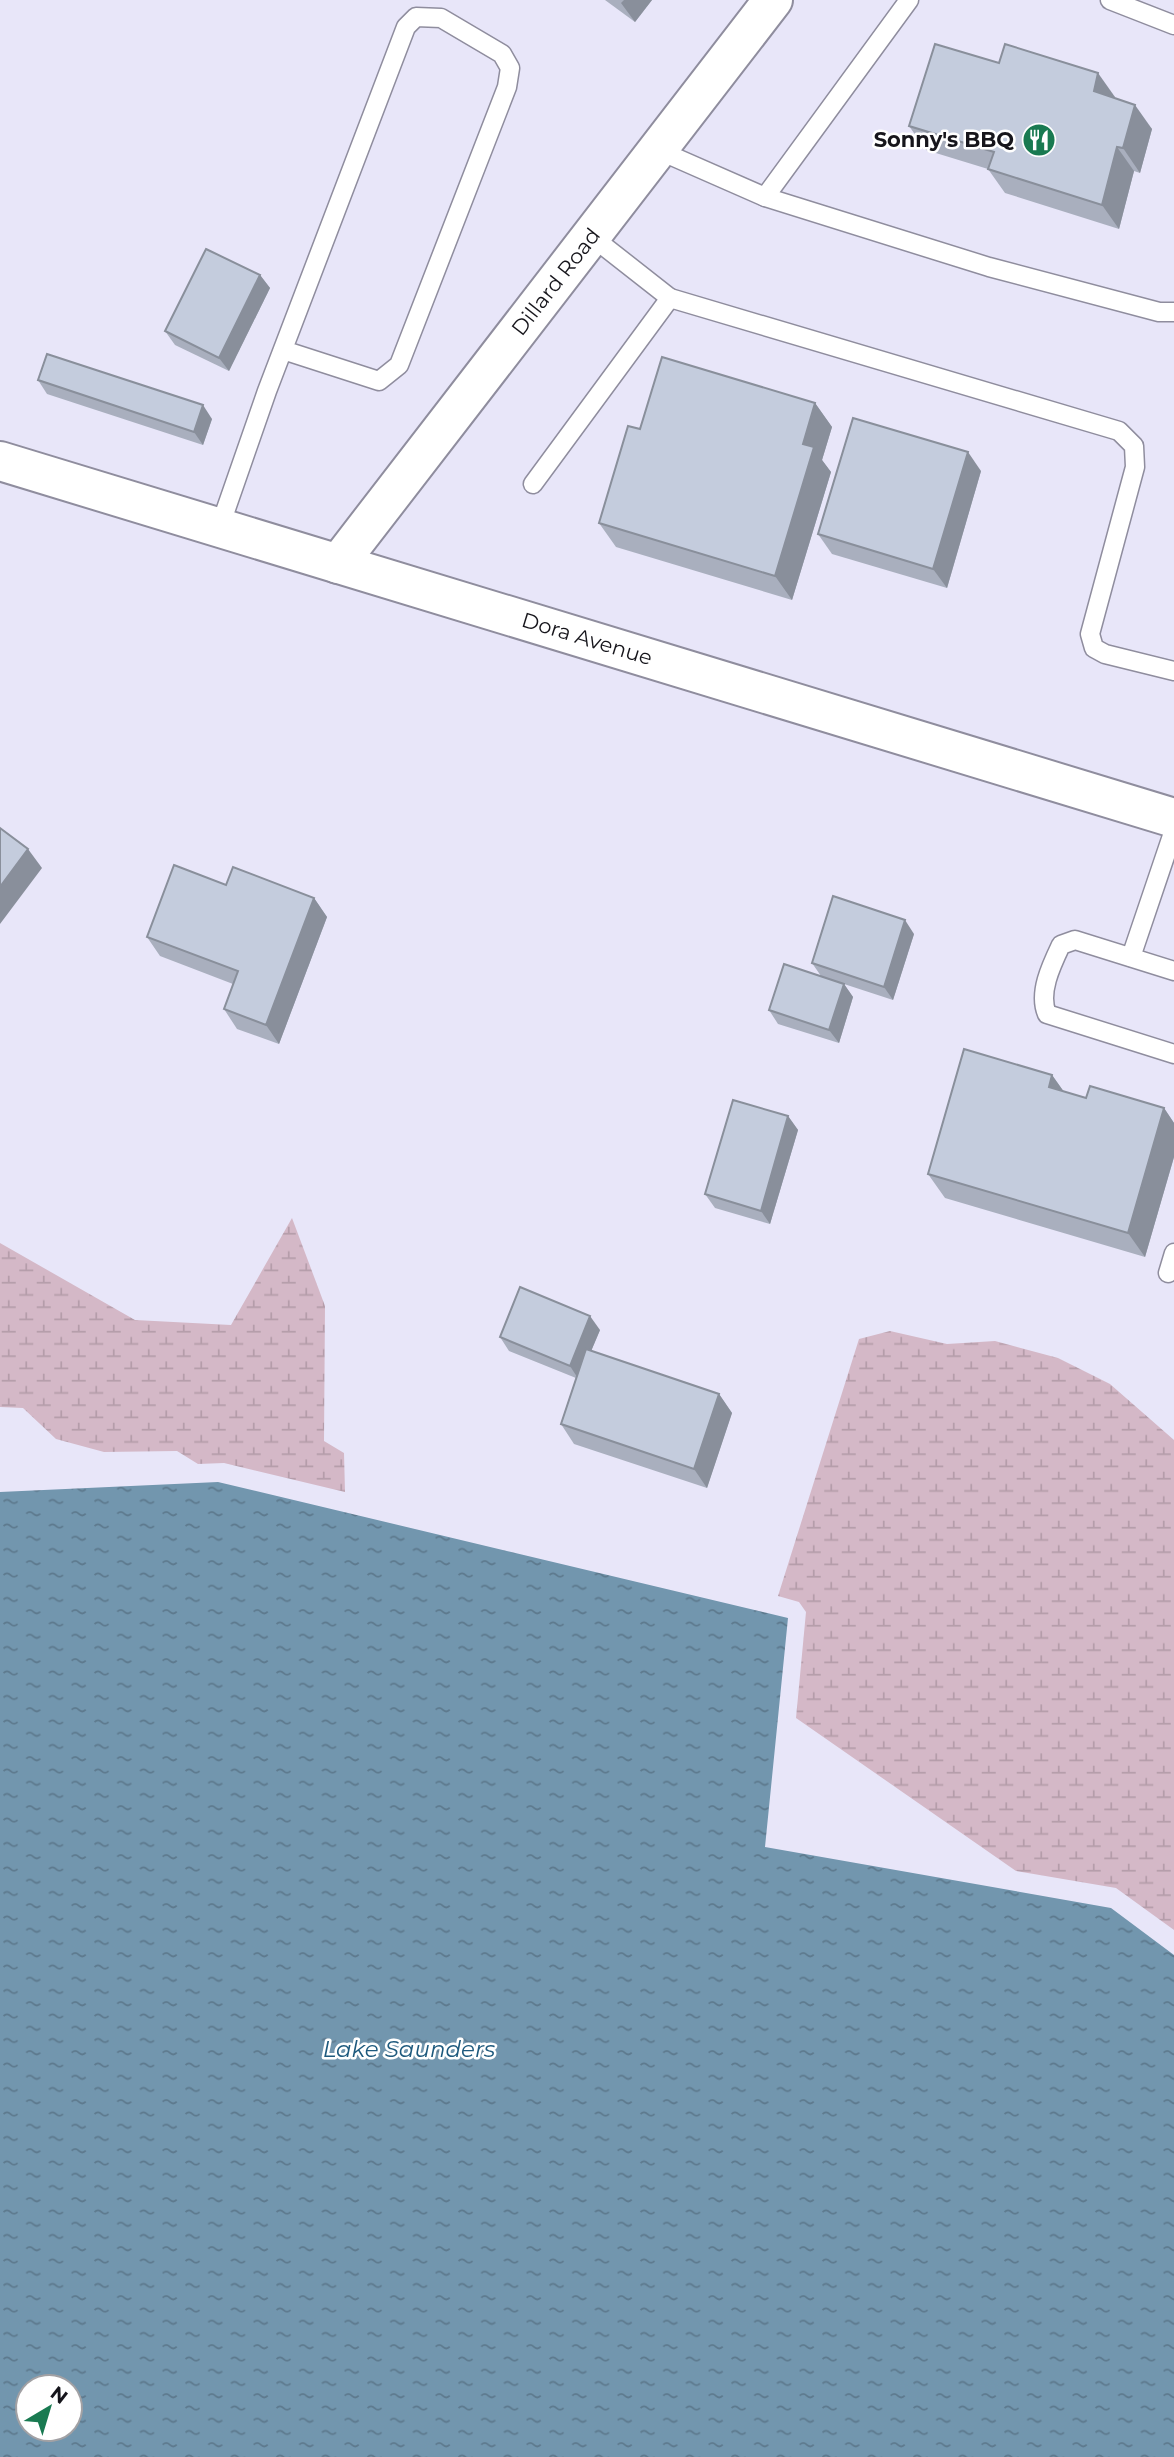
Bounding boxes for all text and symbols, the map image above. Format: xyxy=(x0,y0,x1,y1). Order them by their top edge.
restaurant icon: Sonny's BBQ xyxy=(1020,121,1058,159)
place label: Sonny's BBQ xyxy=(874,127,1014,152)
street label: Dillard Road xyxy=(506,223,605,340)
street label: Dora Avenue xyxy=(519,607,655,670)
water label: Lake Saunders xyxy=(323,2035,495,2063)
north arrow xyxy=(14,2373,84,2443)
text: N xyxy=(46,2381,72,2409)

